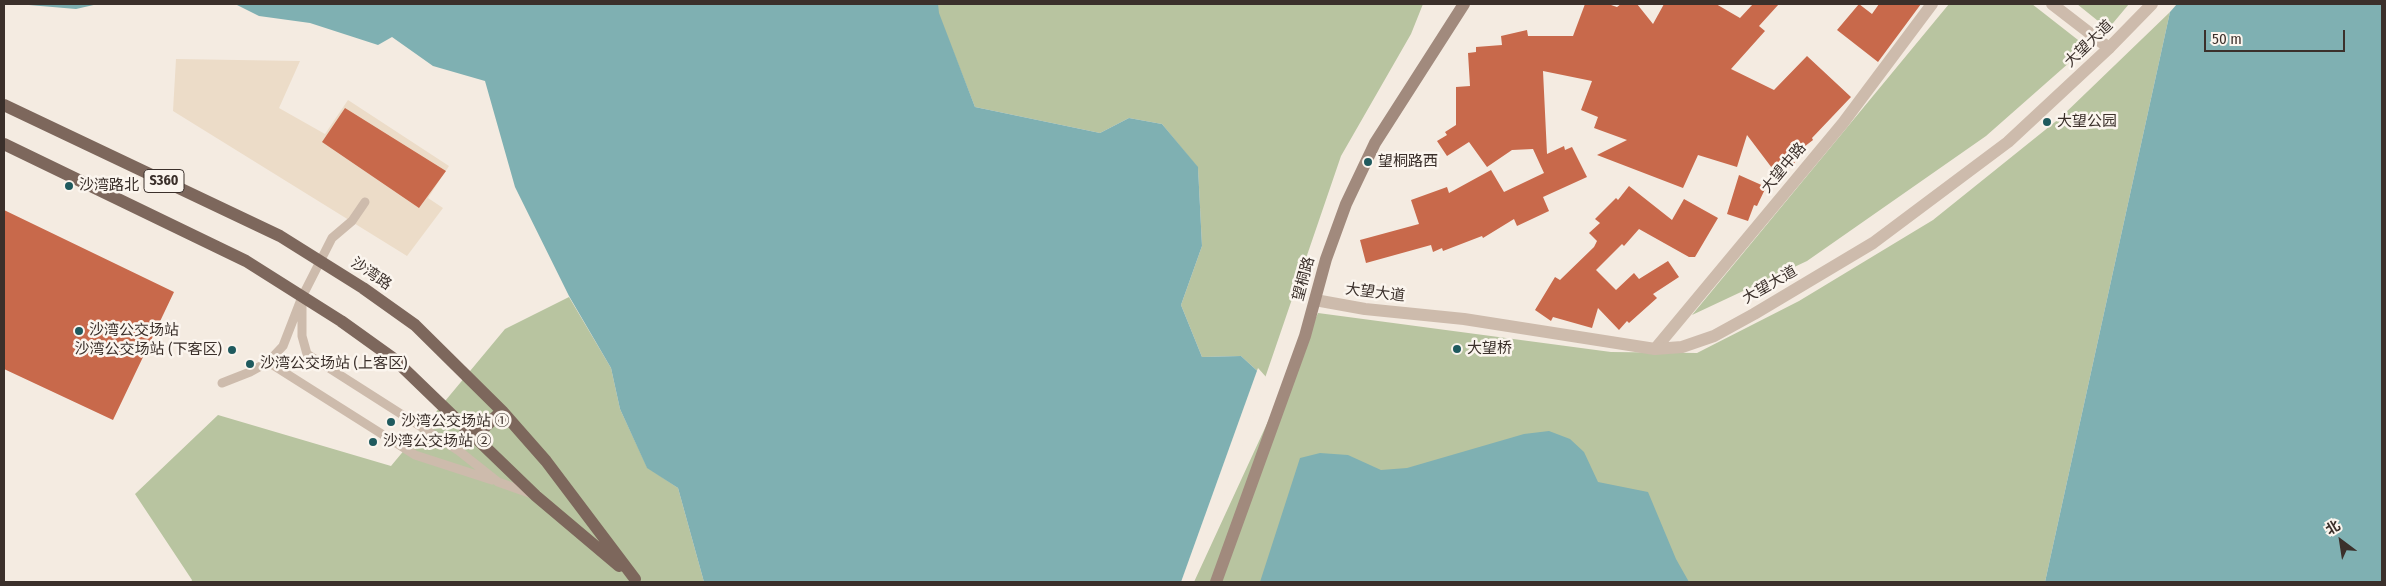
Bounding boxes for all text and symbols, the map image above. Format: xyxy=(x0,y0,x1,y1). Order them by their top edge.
street label: 大望大道 xyxy=(2061,17,2117,71)
scale bar xyxy=(2206,20,2347,52)
text: 50 m xyxy=(2212,30,2242,48)
place label: 大望公园 xyxy=(2057,113,2117,131)
marker: 大望公园 xyxy=(2041,116,2053,128)
street label: 大望中路 xyxy=(1758,139,1810,197)
place label: 望桐路西 xyxy=(1378,153,1438,171)
marker: 望桐路西 xyxy=(1362,156,1374,168)
road number: S360 xyxy=(144,170,184,192)
place label: 沙湾路北 xyxy=(79,177,139,195)
marker: 沙湾路北 xyxy=(63,180,75,192)
street label: 沙湾路 xyxy=(347,254,395,294)
street label: 望桐路 xyxy=(1289,255,1319,303)
street label: 大望大道 xyxy=(1740,262,1800,308)
street label: 大望大道 xyxy=(1344,280,1406,306)
place label: 沙湾公交场站 xyxy=(89,322,179,340)
marker: 沙湾公交场站 xyxy=(73,325,85,337)
place label: 大望桥 xyxy=(1467,340,1512,358)
place label: 沙湾公交场站 (下客区) xyxy=(75,341,222,359)
marker: 大望桥 xyxy=(1451,343,1463,355)
marker: 沙湾公交场站 (下客区) xyxy=(226,344,238,356)
place label: 沙湾公交场站 (上客区) xyxy=(260,355,407,373)
marker: 沙湾公交场站 (上客区) xyxy=(244,358,256,370)
place label: 沙湾公交场站 ① xyxy=(401,413,510,431)
marker: 沙湾公交场站 ① xyxy=(385,416,397,428)
place label: 沙湾公交场站 ② xyxy=(383,433,492,451)
marker: 沙湾公交场站 ② xyxy=(367,436,379,448)
north arrow xyxy=(2316,516,2366,566)
text: 北 xyxy=(2323,517,2343,539)

